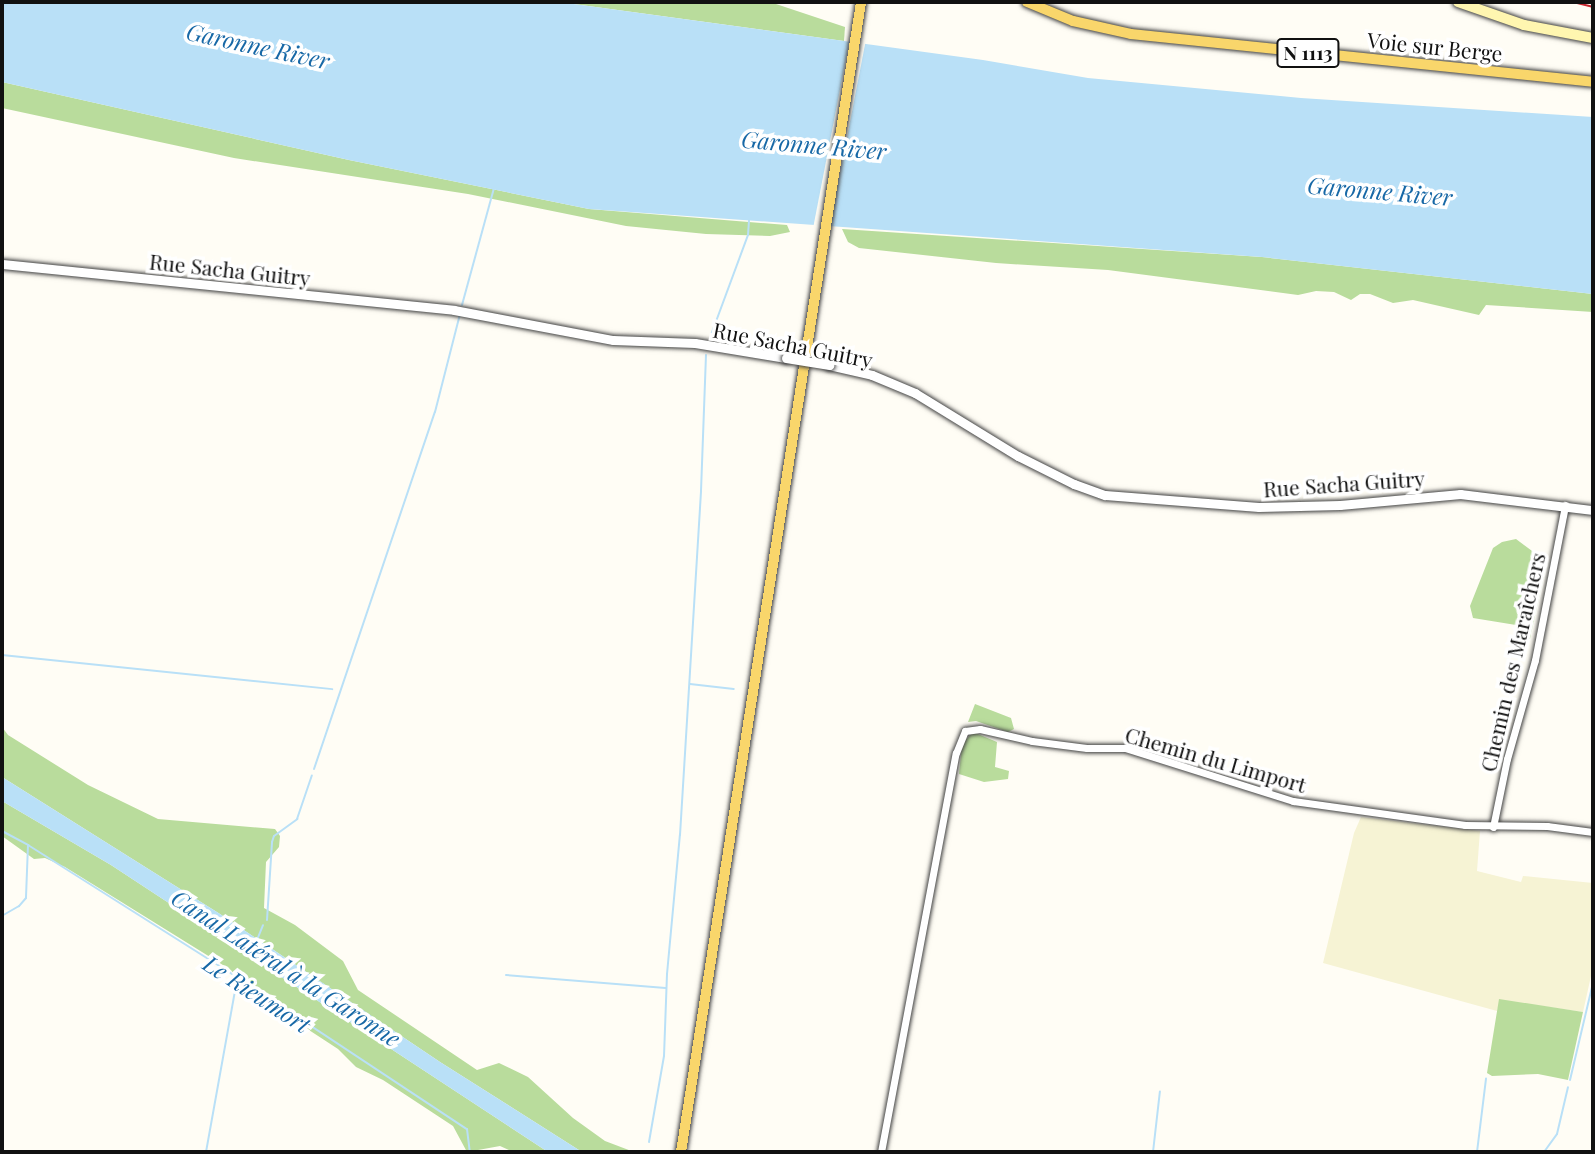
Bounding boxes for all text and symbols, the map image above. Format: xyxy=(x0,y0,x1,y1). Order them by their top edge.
water label: Garonne River xyxy=(184,17,332,75)
street label: Voie sur Berge xyxy=(1366,26,1504,66)
road number: N 1113 xyxy=(1275,38,1341,68)
water label: Garonne River xyxy=(740,125,888,165)
water label: Garonne River xyxy=(1306,171,1454,211)
street label: Rue Sacha Guitry xyxy=(148,248,312,290)
street label: Rue Sacha Guitry xyxy=(711,316,875,372)
street label: Rue Sacha Guitry xyxy=(1262,465,1426,501)
street label: Chemin des Maraîchers xyxy=(1475,550,1549,774)
street label: Chemin du Limport xyxy=(1123,721,1309,797)
water label: Canal Latéral à la Garonne xyxy=(166,883,406,1053)
water label: Le Rieumort xyxy=(198,949,316,1039)

